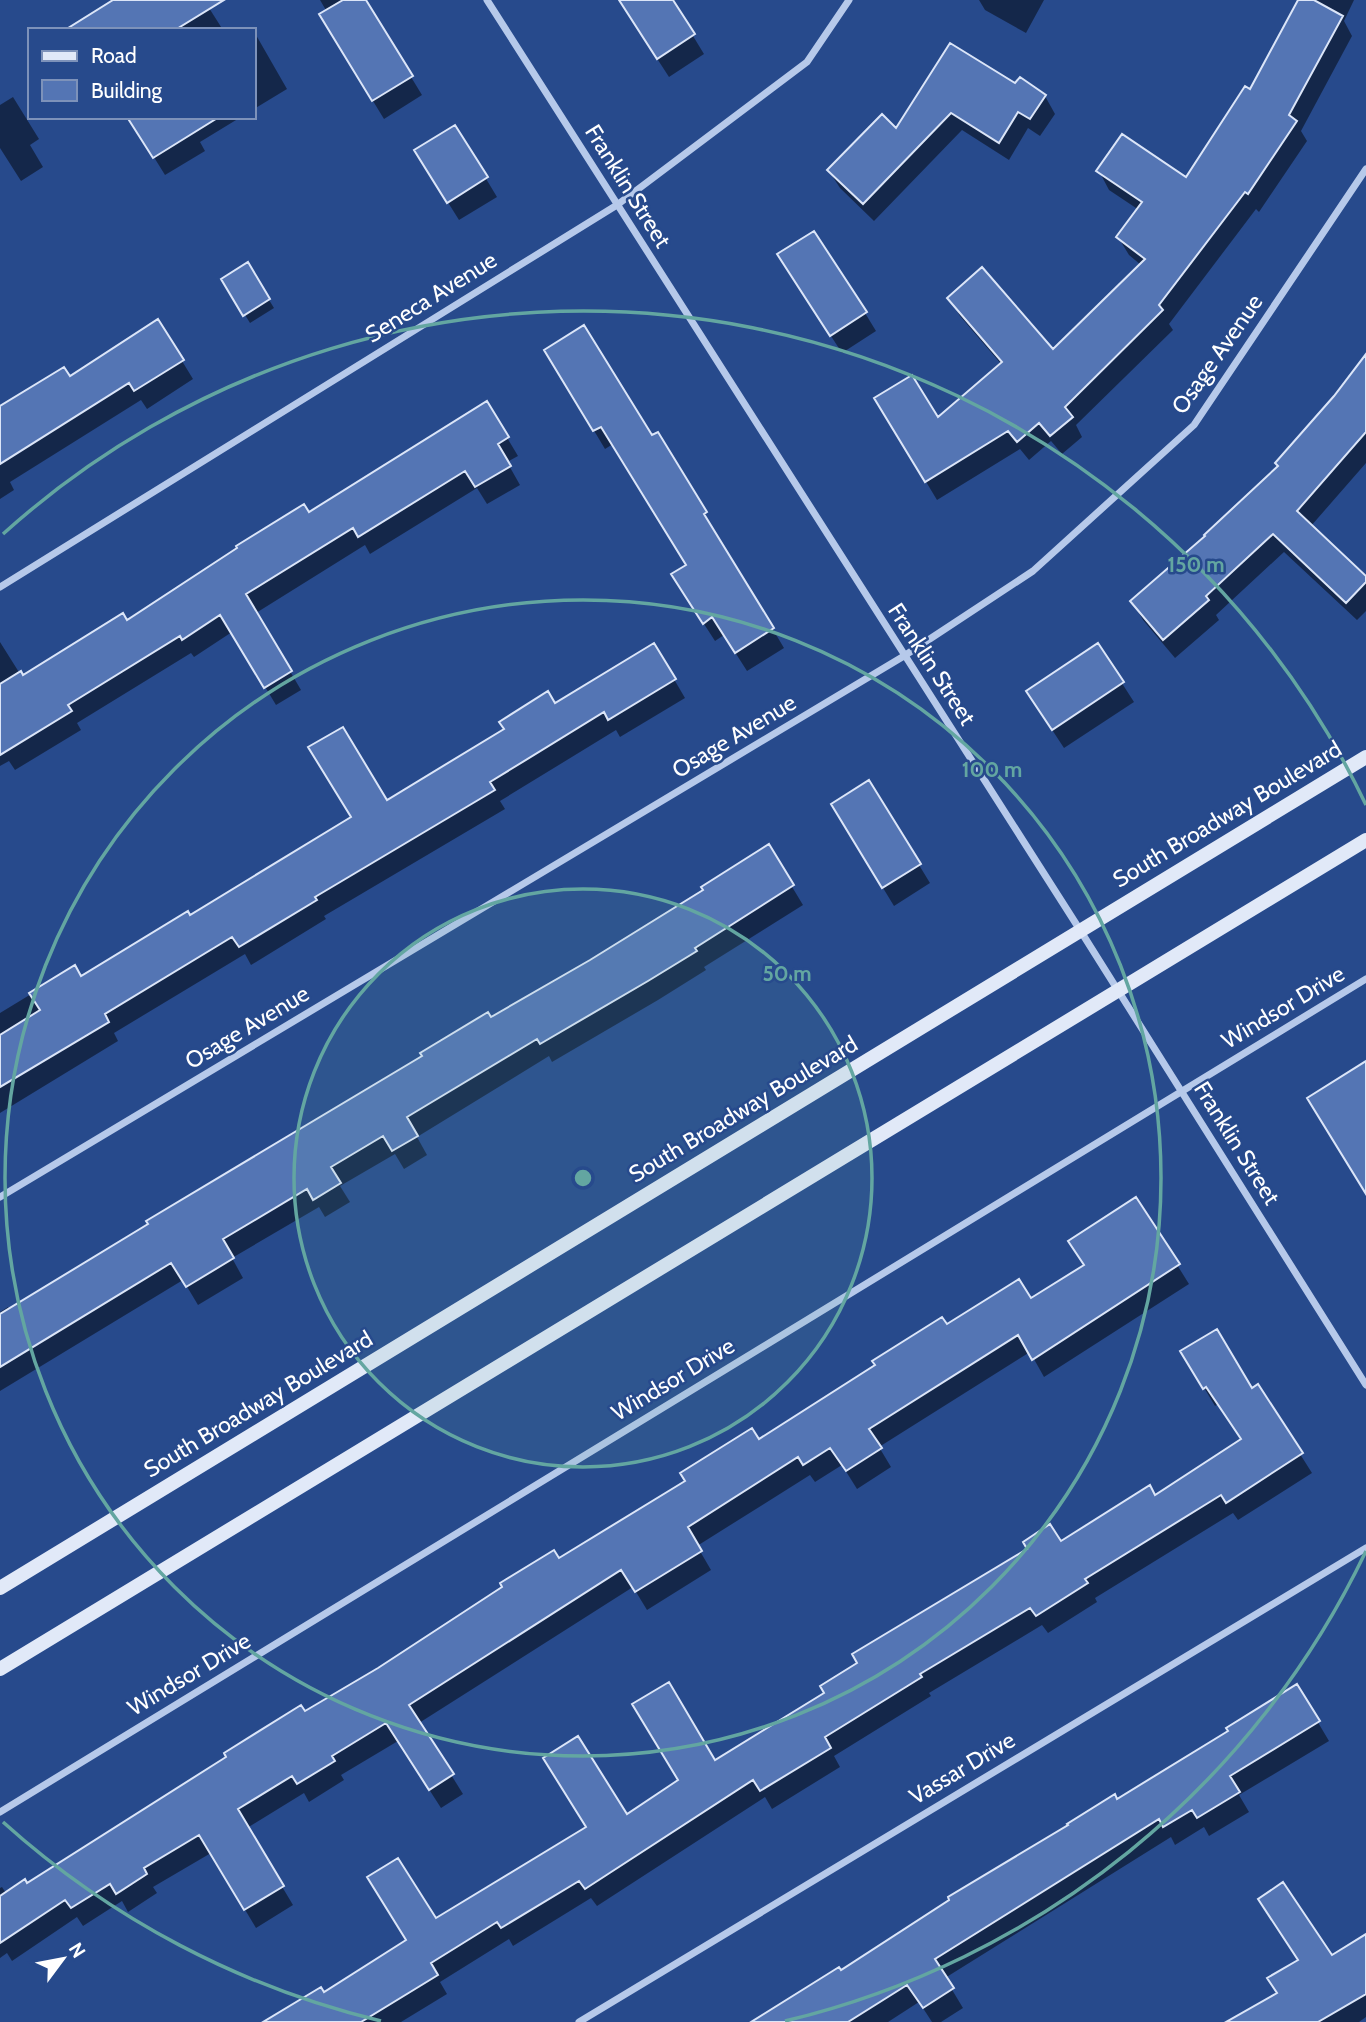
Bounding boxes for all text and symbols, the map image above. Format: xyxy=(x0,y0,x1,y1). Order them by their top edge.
legend xyxy=(28,28,256,119)
text: Road xyxy=(91,43,137,68)
text: Building xyxy=(91,78,163,103)
street label: Franklin Street xyxy=(579,119,677,253)
street label: Seneca Avenue xyxy=(360,245,502,348)
street label: Osage Avenue xyxy=(1166,289,1269,419)
text: 150 m xyxy=(1168,552,1224,577)
street label: Franklin Street xyxy=(882,598,982,730)
street label: Osage Avenue xyxy=(667,688,801,784)
street label: South Broadway Boulevard xyxy=(1108,735,1346,893)
text: 100 m xyxy=(962,757,1022,782)
street label: Windsor Drive xyxy=(1216,959,1350,1055)
text: 50 m xyxy=(762,961,812,986)
street label: Osage Avenue xyxy=(180,979,314,1075)
street label: South Broadway Boulevard xyxy=(624,1030,862,1188)
street label: Franklin Street xyxy=(1188,1076,1286,1210)
centre of rings xyxy=(571,1166,595,1190)
street label: South Broadway Boulevard xyxy=(139,1325,377,1483)
street label: Windsor Drive xyxy=(606,1331,740,1427)
street label: Windsor Drive xyxy=(122,1626,256,1722)
street label: Vassar Drive xyxy=(904,1725,1020,1810)
north arrow xyxy=(28,1924,98,1994)
text: N xyxy=(64,1938,90,1962)

